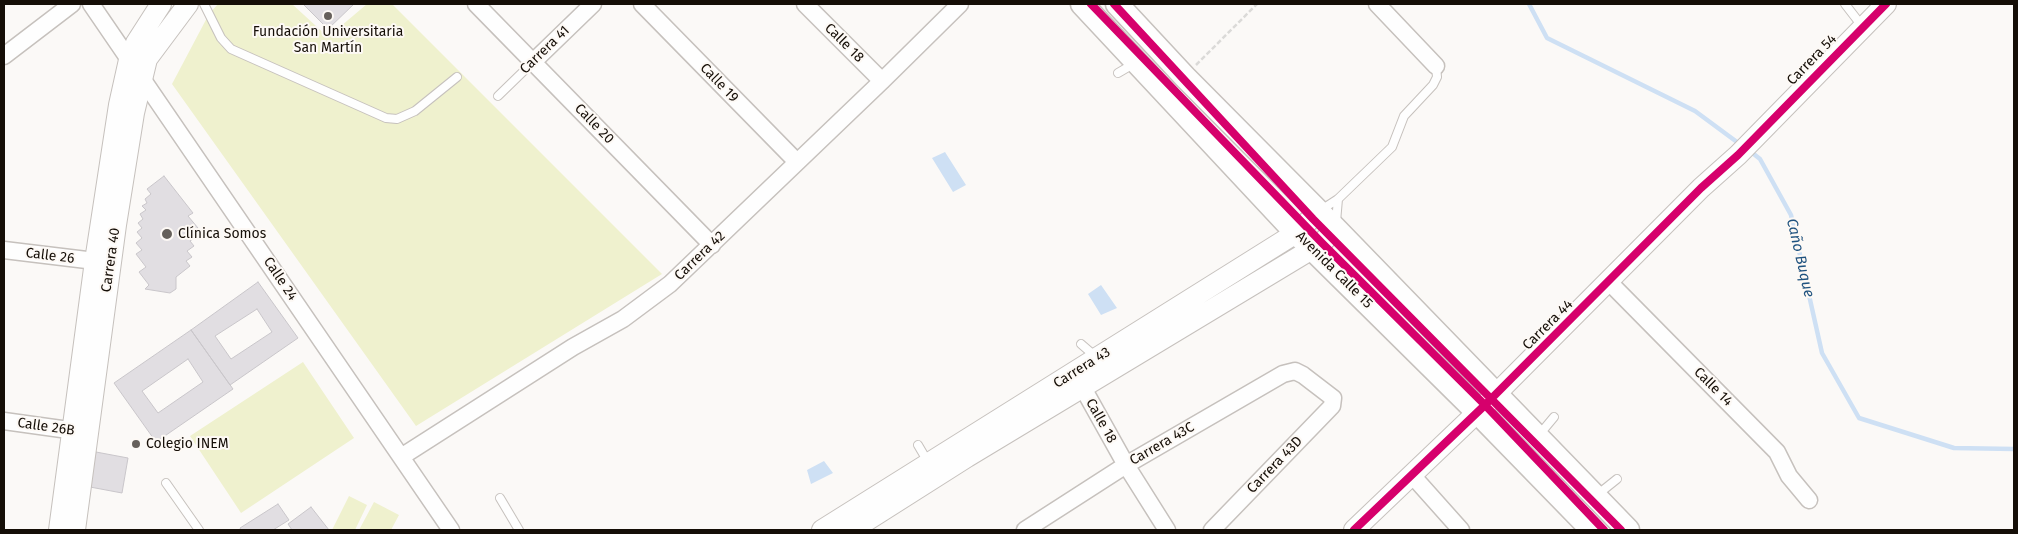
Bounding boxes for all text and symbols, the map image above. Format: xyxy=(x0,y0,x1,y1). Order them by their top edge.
marker: Fundación Universitaria San Martín xyxy=(322,10,334,22)
street label: Calle 18 xyxy=(821,20,867,66)
street label: Carrera 41 xyxy=(517,22,573,78)
place label: Fundación Universitaria San Martín xyxy=(253,24,403,56)
street label: Carrera 54 xyxy=(1784,31,1840,89)
street label: Calle 19 xyxy=(696,60,742,106)
street label: Calle 20 xyxy=(571,100,617,148)
water label: Caño Buque xyxy=(1782,217,1818,299)
place label: Clínica Somos xyxy=(178,226,266,242)
street label: Carrera 40 xyxy=(98,227,124,293)
marker: Clínica Somos xyxy=(160,227,174,241)
street label: Carrera 42 xyxy=(671,228,729,284)
street label: Avenida Calle 15 xyxy=(1292,228,1376,312)
street label: Calle 26 xyxy=(25,245,75,267)
street label: Calle 24 xyxy=(259,254,301,304)
street label: Carrera 44 xyxy=(1519,296,1577,354)
street label: Carrera 43 xyxy=(1051,344,1113,392)
street label: Calle 14 xyxy=(1690,364,1736,410)
street label: Calle 18 xyxy=(1082,396,1120,446)
street label: Calle 26B xyxy=(16,415,76,439)
street label: Carrera 43C xyxy=(1127,419,1197,469)
street label: Carrera 43D xyxy=(1244,433,1306,497)
place label: Colegio INEM xyxy=(146,436,229,452)
marker: Colegio INEM xyxy=(130,438,142,450)

